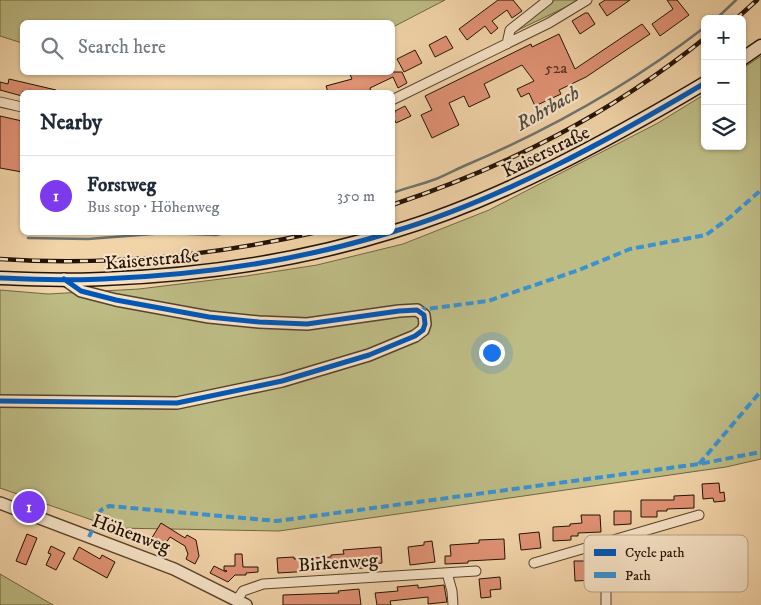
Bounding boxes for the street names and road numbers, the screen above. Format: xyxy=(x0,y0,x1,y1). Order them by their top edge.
street label: Kaiserstraße xyxy=(498,121,594,183)
street label: Kaiserstraße xyxy=(104,244,200,276)
street label: Höhenweg xyxy=(89,509,174,559)
street label: Birkenweg xyxy=(297,549,379,577)

